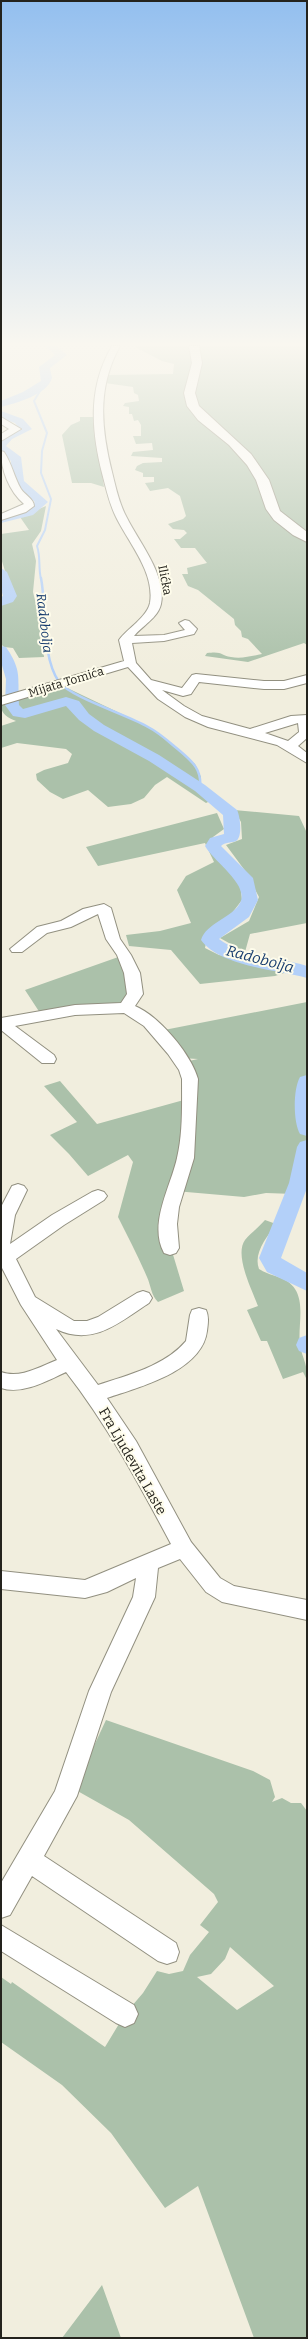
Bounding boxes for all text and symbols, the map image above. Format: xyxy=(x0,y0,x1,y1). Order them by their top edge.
street label: Ilićka xyxy=(155,564,175,597)
water label: Radobolja xyxy=(33,592,56,654)
street label: Mijata Tomića xyxy=(27,664,106,700)
water label: Radobolja xyxy=(224,941,296,977)
street label: Fra Ljudevita Laste xyxy=(95,1405,170,1518)

